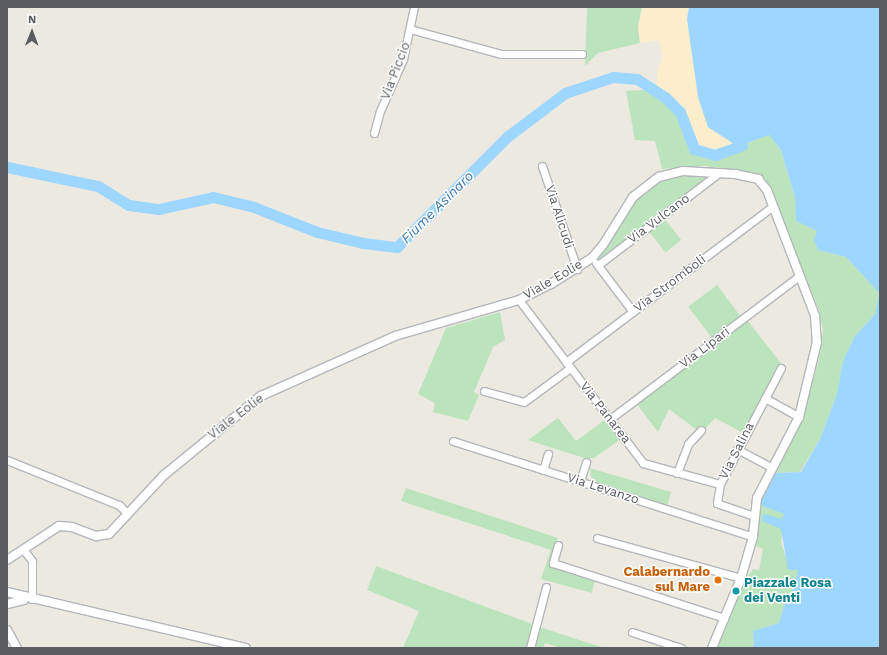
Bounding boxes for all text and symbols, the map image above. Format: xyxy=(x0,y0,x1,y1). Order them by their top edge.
north arrow xyxy=(12,12,52,52)
text: N xyxy=(28,13,36,26)
street label: Via Piccio xyxy=(378,40,414,102)
water label: Fiume Asinaro xyxy=(397,167,477,247)
street label: Via Alicudi xyxy=(541,183,577,251)
street label: Via Vulcano xyxy=(625,190,693,248)
street label: Via Stromboli xyxy=(631,252,709,316)
street label: Viale Eolie xyxy=(521,257,585,303)
street label: Via Lipari xyxy=(677,324,733,372)
street label: Via Panarea xyxy=(576,379,634,447)
street label: Viale Eolie xyxy=(205,391,267,443)
street label: Via Salina xyxy=(716,420,758,482)
street label: Via Levanzo xyxy=(565,470,641,508)
place label: Calabernardo sul Mare xyxy=(623,565,710,596)
marker: Calabernardo sul Mare xyxy=(713,575,723,585)
place label: Piazzale Rosa dei Venti xyxy=(744,576,832,607)
marker: Piazzale Rosa dei Venti xyxy=(731,586,741,596)

